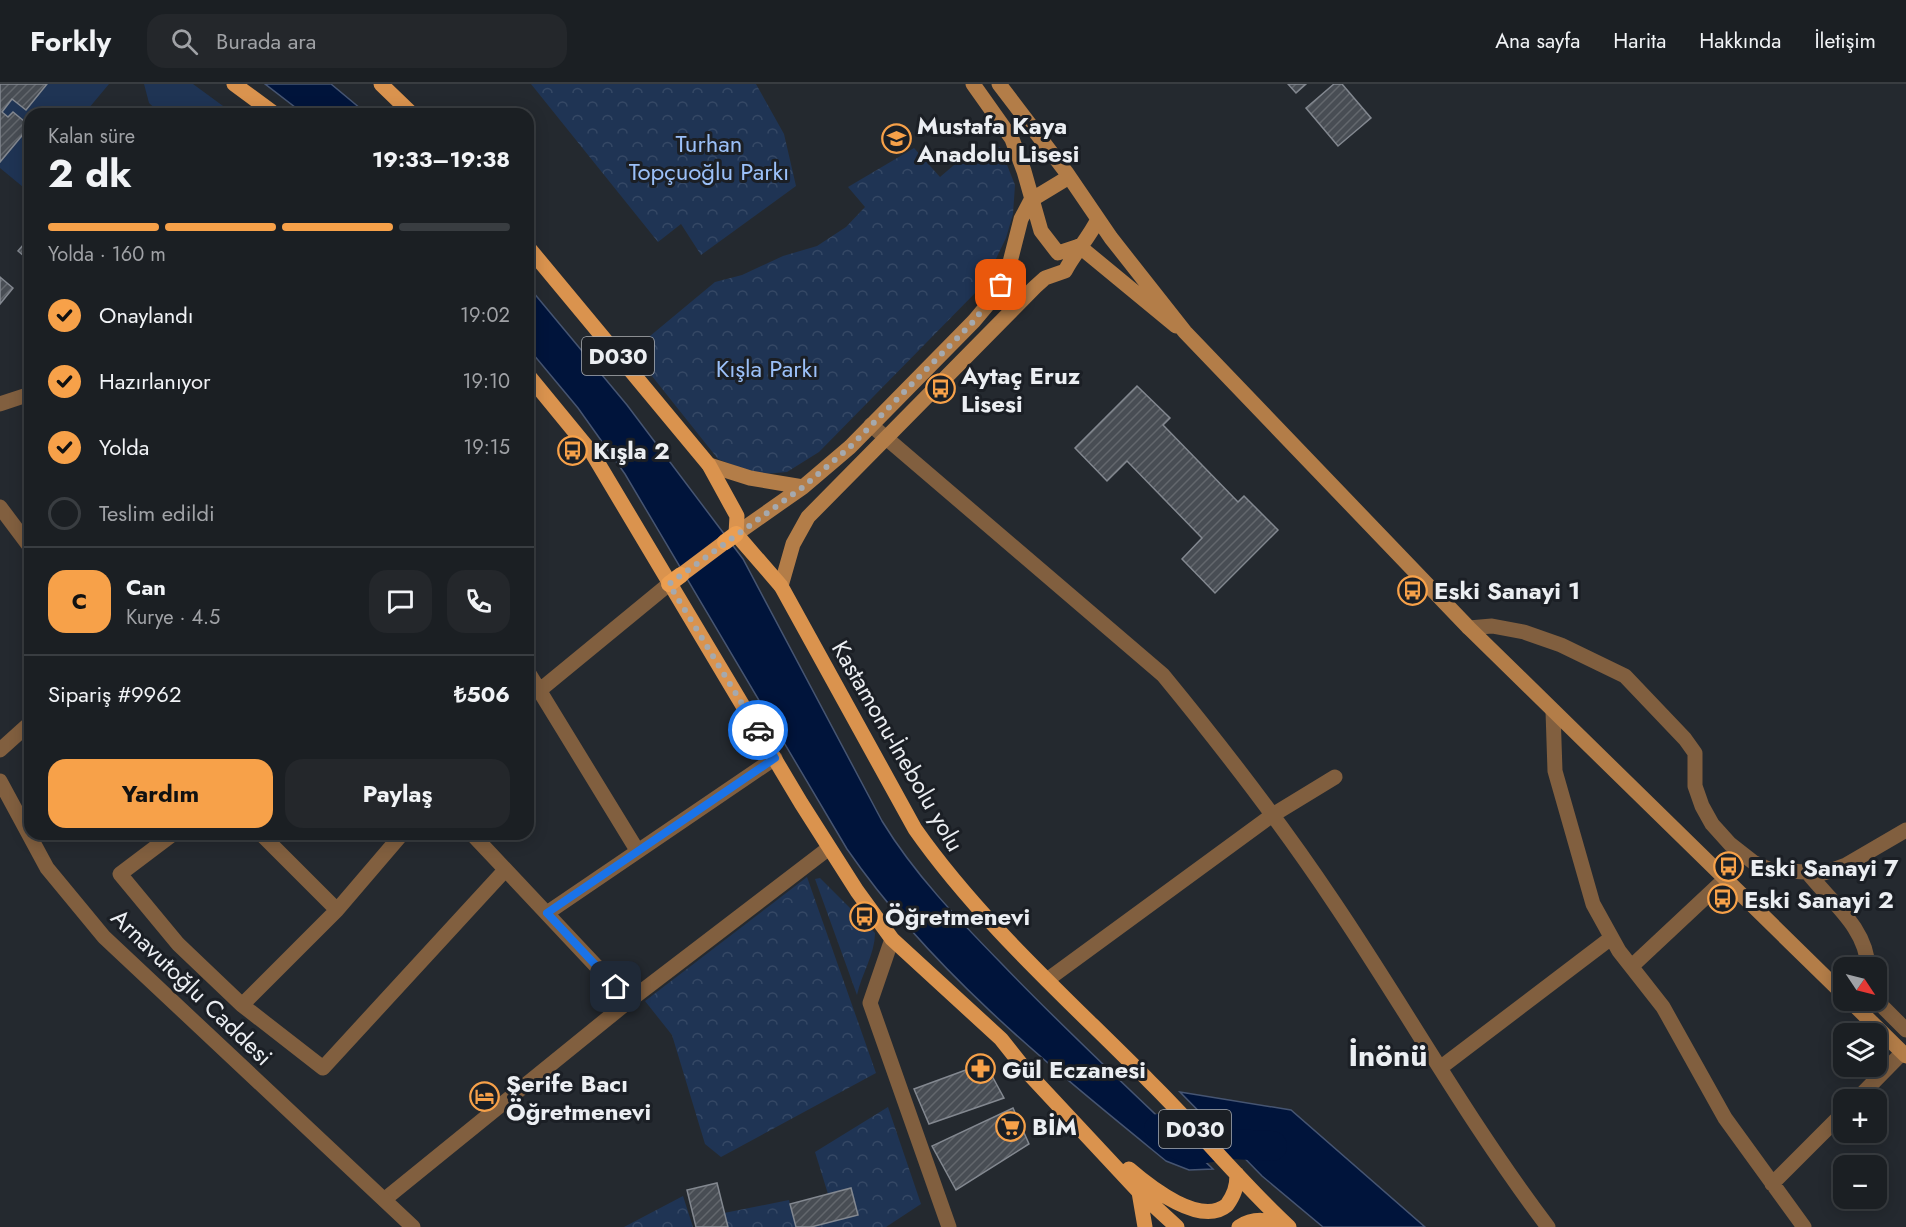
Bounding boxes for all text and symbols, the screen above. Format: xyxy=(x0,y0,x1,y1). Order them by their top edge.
search box xyxy=(147,14,567,68)
text: Forkly xyxy=(30,21,111,62)
icon: search xyxy=(168,25,201,58)
text: Burada ara xyxy=(216,25,316,57)
text: Ana sayfa xyxy=(1495,26,1580,56)
text: Harita xyxy=(1613,26,1666,56)
text: Hakkında xyxy=(1699,26,1781,56)
text: İletişim xyxy=(1814,26,1876,56)
place label: Mustafa Kaya Anadolu Lisesi xyxy=(916,108,1079,171)
text: Kalan süre xyxy=(48,122,135,151)
school or university icon: Mustafa Kaya Anadolu Lisesi xyxy=(880,123,912,155)
park label: Turhan Topçuoğlu Parkı xyxy=(629,126,789,189)
text: 19:33–19:38 xyxy=(372,143,510,175)
text: 2 dk xyxy=(48,145,132,202)
text: Yolda · 160 m xyxy=(48,240,166,269)
pin xyxy=(975,259,1026,310)
icon: bag xyxy=(984,268,1017,301)
icon: check xyxy=(48,299,81,332)
text: Onaylandı xyxy=(99,299,194,331)
text: 19:02 xyxy=(460,301,510,330)
road number: D030 xyxy=(582,337,654,375)
park label: Kışla Parkı xyxy=(716,351,818,386)
place label: Aytaç Eruz Lisesi xyxy=(960,358,1081,421)
icon: check xyxy=(48,365,81,398)
text: Hazırlanıyor xyxy=(99,365,211,397)
text: 19:10 xyxy=(462,367,510,396)
bus stop icon: Aytaç Eruz Lisesi xyxy=(924,373,956,405)
icon: check xyxy=(48,431,81,464)
text: Yolda xyxy=(99,431,149,463)
text: 19:15 xyxy=(463,433,510,462)
place label: Kışla 2 xyxy=(593,433,670,468)
bus stop icon: Kışla 2 xyxy=(556,434,588,466)
text: Teslim edildi xyxy=(99,497,215,529)
button: chat xyxy=(369,570,432,633)
button: phone xyxy=(447,570,510,633)
text: Can xyxy=(126,571,166,603)
place label: Eski Sanayi 1 xyxy=(1434,573,1580,608)
bus stop icon: Eski Sanayi 1 xyxy=(1397,574,1429,606)
text: C xyxy=(72,585,87,617)
text: Kurye · 4.5 xyxy=(126,603,220,632)
street label: Kastamonu-İnebolu yolu xyxy=(823,634,973,858)
text: Sipariş #9962 xyxy=(48,678,181,710)
text: ₺506 xyxy=(454,678,510,710)
courier xyxy=(728,700,788,760)
icon: car xyxy=(742,714,775,747)
button: Yardım xyxy=(48,759,273,828)
button: Paylaş xyxy=(285,759,510,828)
place label: Eski Sanayi 7 xyxy=(1750,850,1899,885)
bus stop icon: Eski Sanayi 7 xyxy=(1713,851,1745,883)
place label: Eski Sanayi 2 xyxy=(1744,882,1894,917)
bus stop icon: Eski Sanayi 2 xyxy=(1707,883,1739,915)
place label: Öğretmenevi xyxy=(885,899,1030,934)
bus stop icon: Öğretmenevi xyxy=(848,900,880,932)
street label: Arnavutoğlu Caddesi xyxy=(103,901,281,1073)
north arrow xyxy=(1833,957,1887,1011)
map controls xyxy=(1833,957,1887,1209)
pin xyxy=(590,961,641,1012)
icon: home xyxy=(599,970,632,1003)
button: layers xyxy=(1833,1023,1887,1077)
district label: İnönü xyxy=(1348,1034,1428,1077)
place label: Gül Eczanesi xyxy=(1002,1052,1146,1087)
pharmacy icon: Gül Eczanesi xyxy=(965,1053,997,1085)
place label: Şerife Bacı Öğretmenevi xyxy=(506,1066,651,1129)
hotel icon: Şerife Bacı Öğretmenevi xyxy=(469,1081,501,1113)
button: + xyxy=(1833,1089,1887,1143)
place label: BİM xyxy=(1032,1109,1077,1144)
supermarket icon: BİM xyxy=(995,1110,1027,1142)
road number: D030 xyxy=(1159,1110,1231,1148)
button: − xyxy=(1833,1155,1887,1209)

